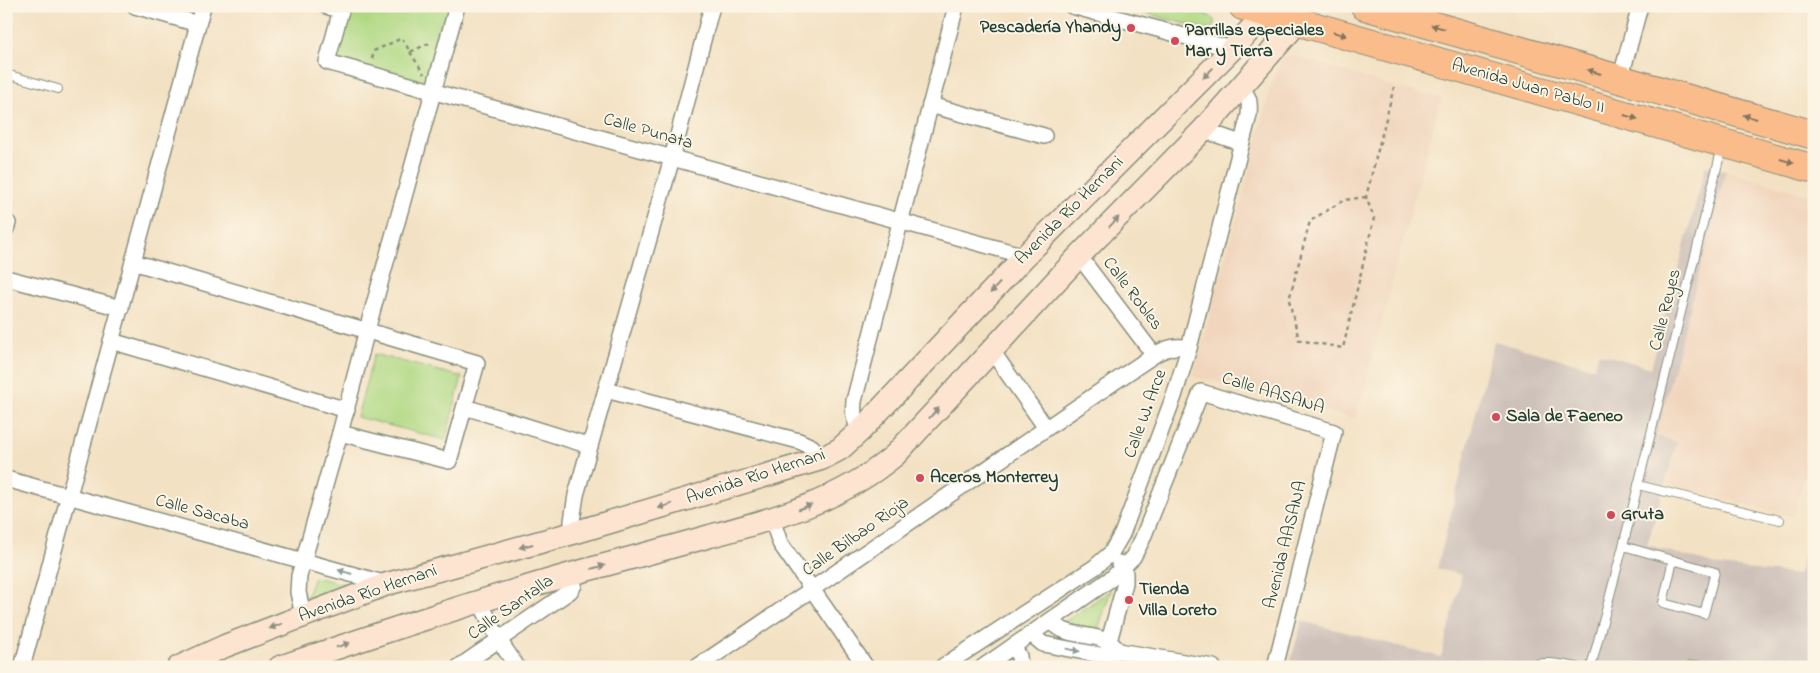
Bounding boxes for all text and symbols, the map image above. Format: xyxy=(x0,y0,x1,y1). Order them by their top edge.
place label: Pescadería Yhandy xyxy=(980,15,1121,42)
place label: Parrillas especiales Mar y Tierra xyxy=(1185,18,1324,66)
marker: Pescadería Yhandy xyxy=(1125,22,1137,34)
one-way arrow xyxy=(1430,23,1445,31)
one-way arrow xyxy=(1332,30,1348,38)
marker: Parrillas especiales Mar y Tierra xyxy=(1169,35,1181,47)
street label: Avenida Juan Pablo II xyxy=(1448,53,1608,121)
one-way arrow xyxy=(1202,67,1214,79)
one-way arrow xyxy=(1586,68,1601,76)
street label: Calle Punata xyxy=(600,107,696,157)
one-way arrow xyxy=(1623,113,1638,121)
one-way arrow xyxy=(1742,113,1758,121)
street label: Avenida Río Hernani xyxy=(1010,151,1130,271)
one-way arrow xyxy=(1780,157,1795,165)
one-way arrow xyxy=(1108,216,1120,228)
street label: Calle Robles xyxy=(1096,252,1168,336)
street label: Calle Reyes xyxy=(1643,266,1689,354)
one-way arrow xyxy=(989,282,1001,294)
street label: Calle W. Arce xyxy=(1118,365,1174,462)
street label: Calle AASANA xyxy=(1218,366,1328,422)
place label: Sala de Faeneo xyxy=(1506,404,1623,430)
one-way arrow xyxy=(928,407,940,419)
marker: Sala de Faeneo xyxy=(1490,411,1502,423)
street label: Avenida Río Hernani xyxy=(683,442,829,512)
place label: Aceros Monterrey xyxy=(930,465,1058,492)
marker: Aceros Monterrey xyxy=(914,472,926,484)
street label: Avenida AASANA xyxy=(1258,478,1314,612)
street label: Calle Sacaba xyxy=(152,488,252,538)
street label: Calle Bilbao Rioja xyxy=(797,490,915,584)
one-way arrow xyxy=(658,502,673,510)
place label: Gruta xyxy=(1621,502,1664,528)
one-way arrow xyxy=(798,503,813,511)
marker: Gruta xyxy=(1605,509,1617,521)
one-way arrow xyxy=(519,542,534,550)
street label: Avenida Río Hernani xyxy=(295,558,441,630)
one-way arrow xyxy=(591,563,606,571)
one-way arrow xyxy=(338,568,353,576)
street label: Calle Santalla xyxy=(463,569,559,647)
place label: Tienda Villa Loreto xyxy=(1138,577,1217,624)
marker: Tienda Villa Loreto xyxy=(1123,594,1135,606)
one-way arrow xyxy=(268,622,283,630)
one-way arrow xyxy=(335,641,350,649)
one-way arrow xyxy=(1066,646,1082,654)

